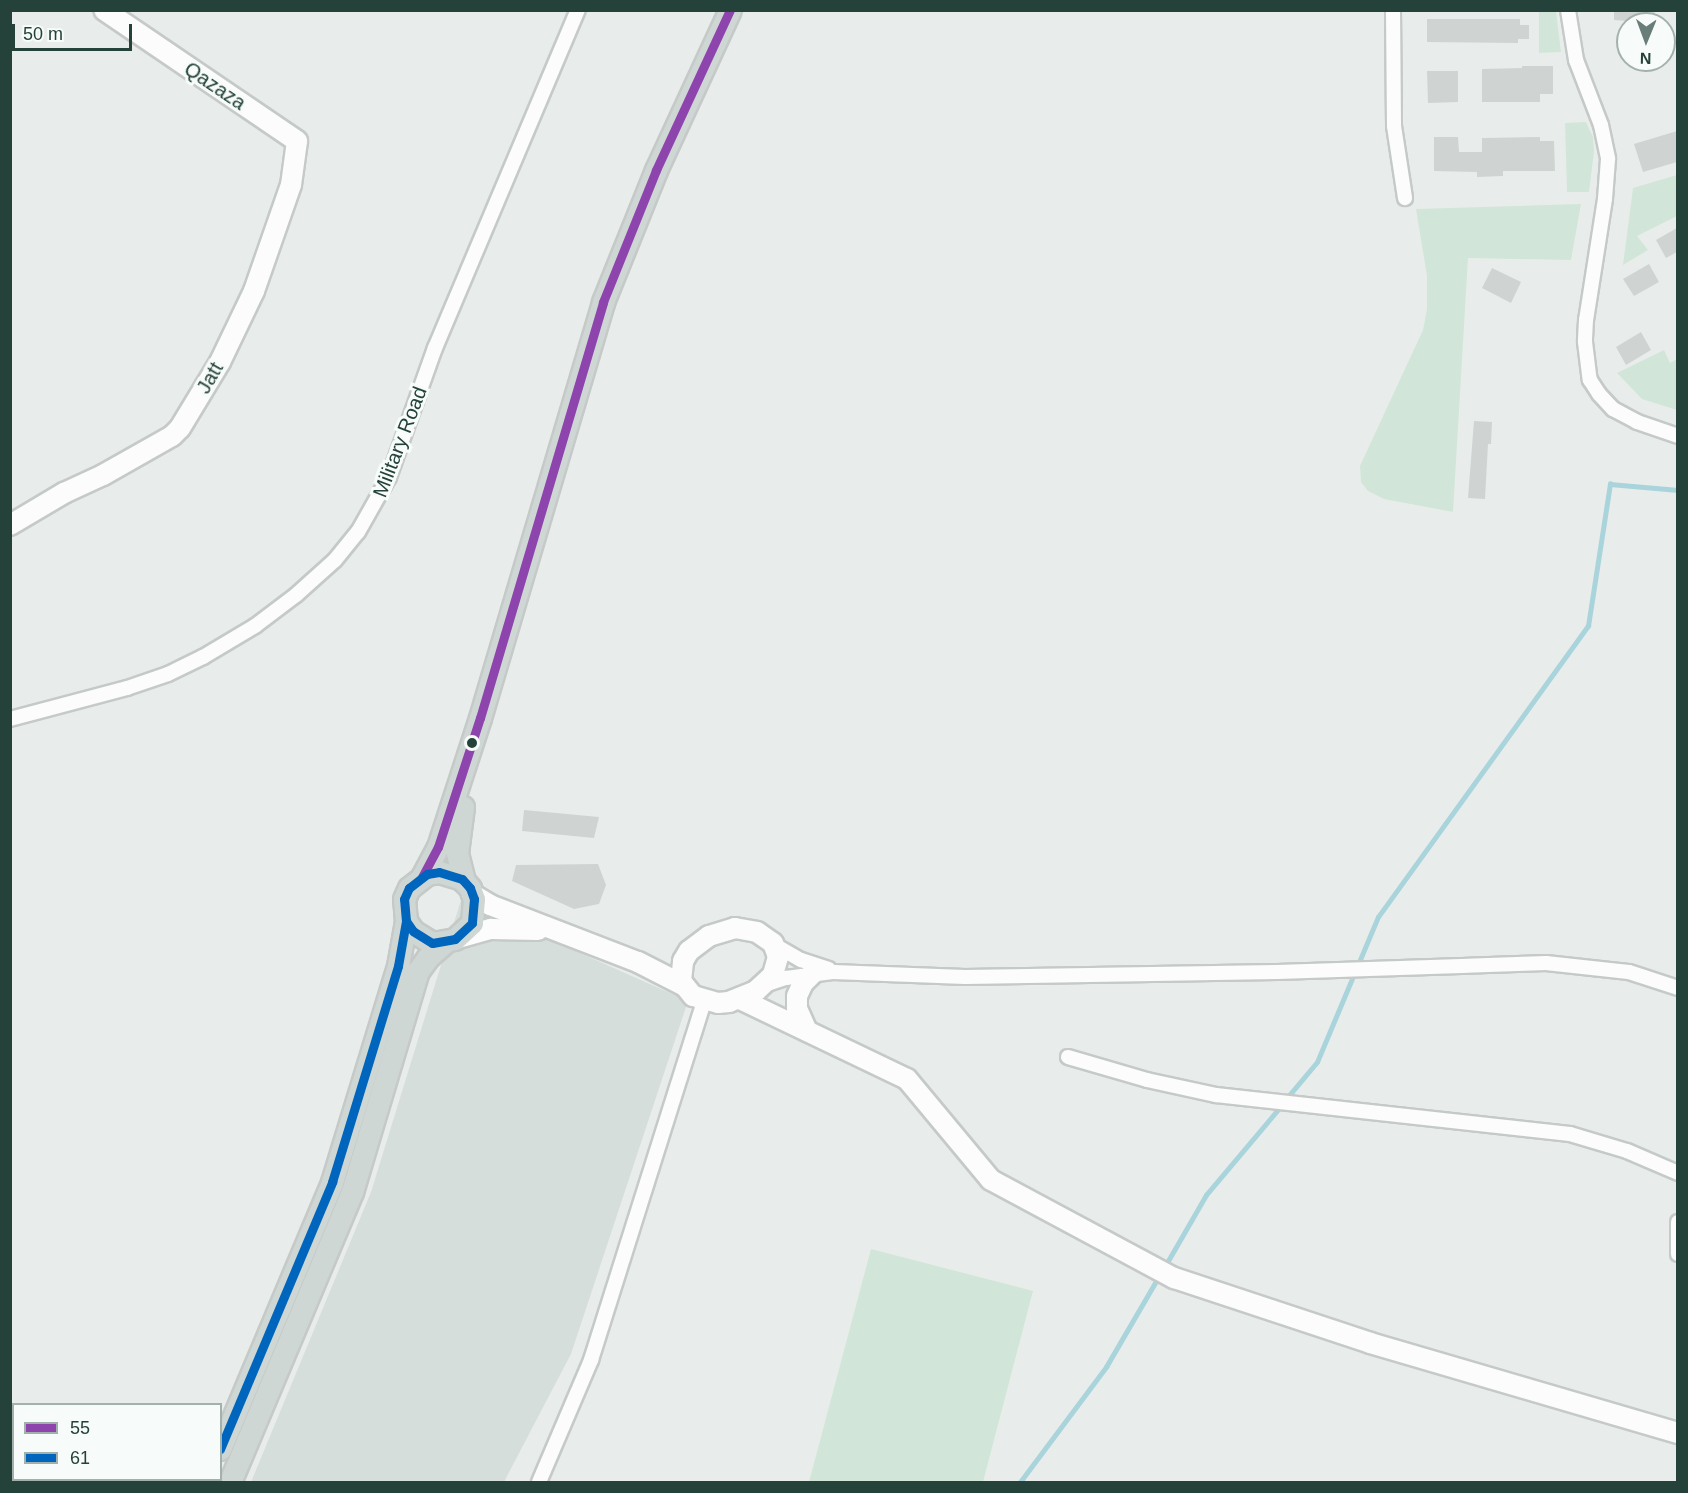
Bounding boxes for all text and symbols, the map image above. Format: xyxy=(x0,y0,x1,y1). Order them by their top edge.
scale bar xyxy=(15,12,135,50)
north arrow xyxy=(1616,12,1676,72)
text: 50 m xyxy=(23,24,63,44)
text: N xyxy=(1640,50,1652,67)
street label: Qazaza xyxy=(180,57,250,115)
street label: Jatt xyxy=(192,358,228,398)
street label: Military Road xyxy=(368,383,432,501)
unlabelled marker xyxy=(466,737,478,749)
legend xyxy=(12,1403,222,1481)
text: 55 xyxy=(70,1418,90,1438)
text: 61 xyxy=(70,1448,90,1468)

